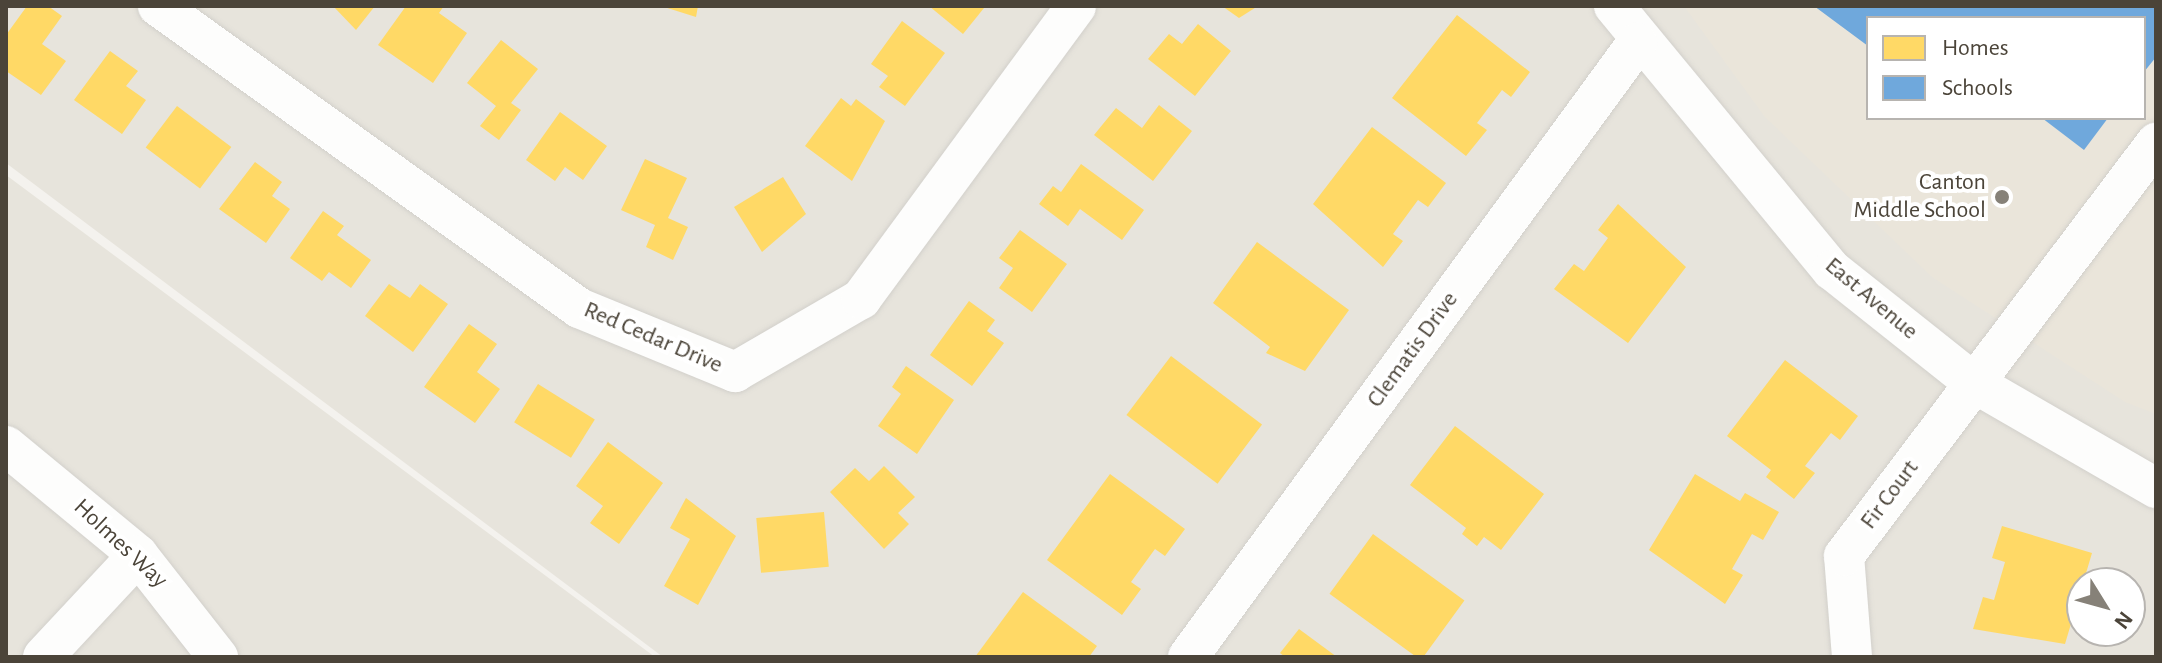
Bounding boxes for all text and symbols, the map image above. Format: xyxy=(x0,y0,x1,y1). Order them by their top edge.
legend xyxy=(1866,16,2146,120)
text: Homes xyxy=(1942,36,2009,60)
text: Schools xyxy=(1942,76,2013,100)
place label: Canton Middle School xyxy=(1853,169,1986,225)
marker: Canton Middle School xyxy=(1993,188,2011,206)
street label: East Avenue xyxy=(1819,252,1923,346)
street label: Clematis Drive xyxy=(1361,287,1465,413)
street label: Red Cedar Drive xyxy=(579,296,727,380)
street label: Fir Court xyxy=(1855,455,1925,535)
street label: Holmes Way xyxy=(67,493,173,595)
north arrow xyxy=(2066,567,2146,647)
text: N xyxy=(2110,608,2137,633)

